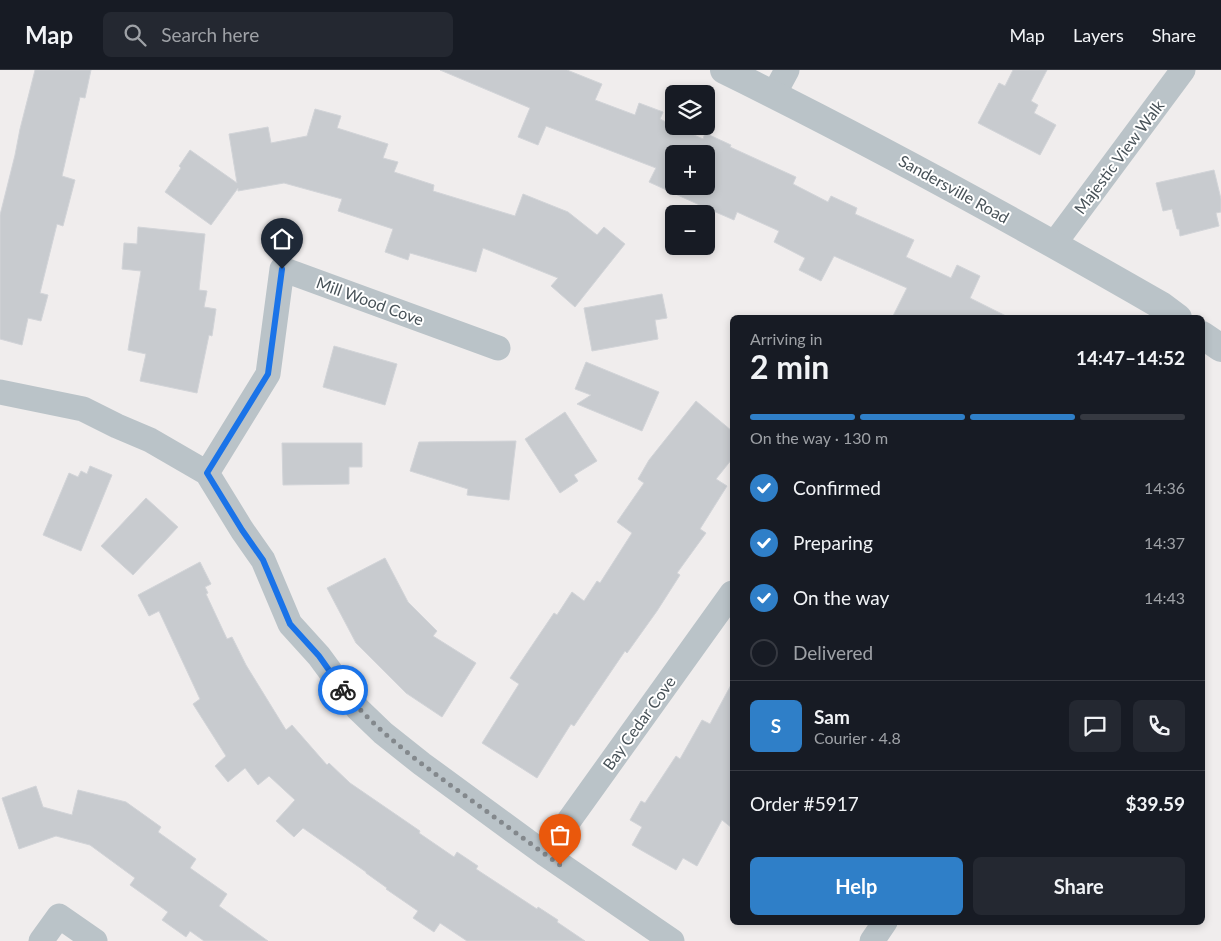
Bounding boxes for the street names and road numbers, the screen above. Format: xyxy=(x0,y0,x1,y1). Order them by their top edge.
street label: Majestic View Walk xyxy=(1070,95,1168,217)
street label: Sandersville Road xyxy=(896,150,1013,227)
street label: Mill Wood Cove xyxy=(314,272,426,329)
street label: Bay Cedar Cove xyxy=(598,672,679,773)

